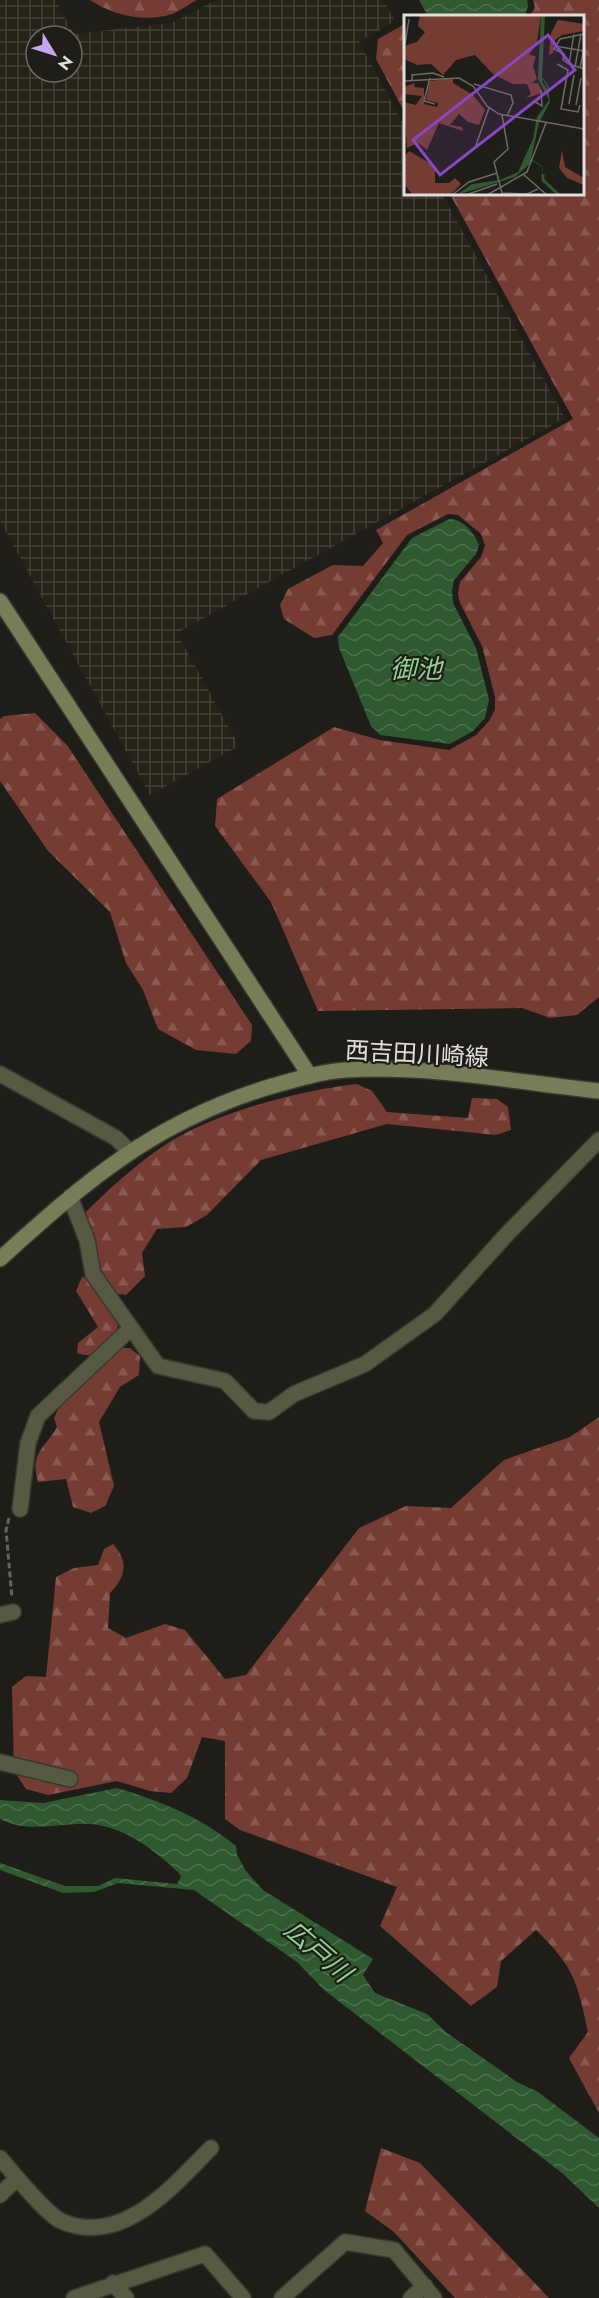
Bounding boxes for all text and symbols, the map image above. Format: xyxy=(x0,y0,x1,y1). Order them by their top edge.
inset map xyxy=(404,15,584,195)
north arrow xyxy=(24,24,84,84)
text: N xyxy=(52,51,78,75)
water label: 御池 xyxy=(390,650,445,688)
street label: 西吉田川崎線 xyxy=(344,1032,490,1075)
water label: 広戸川 xyxy=(276,1911,362,1993)

